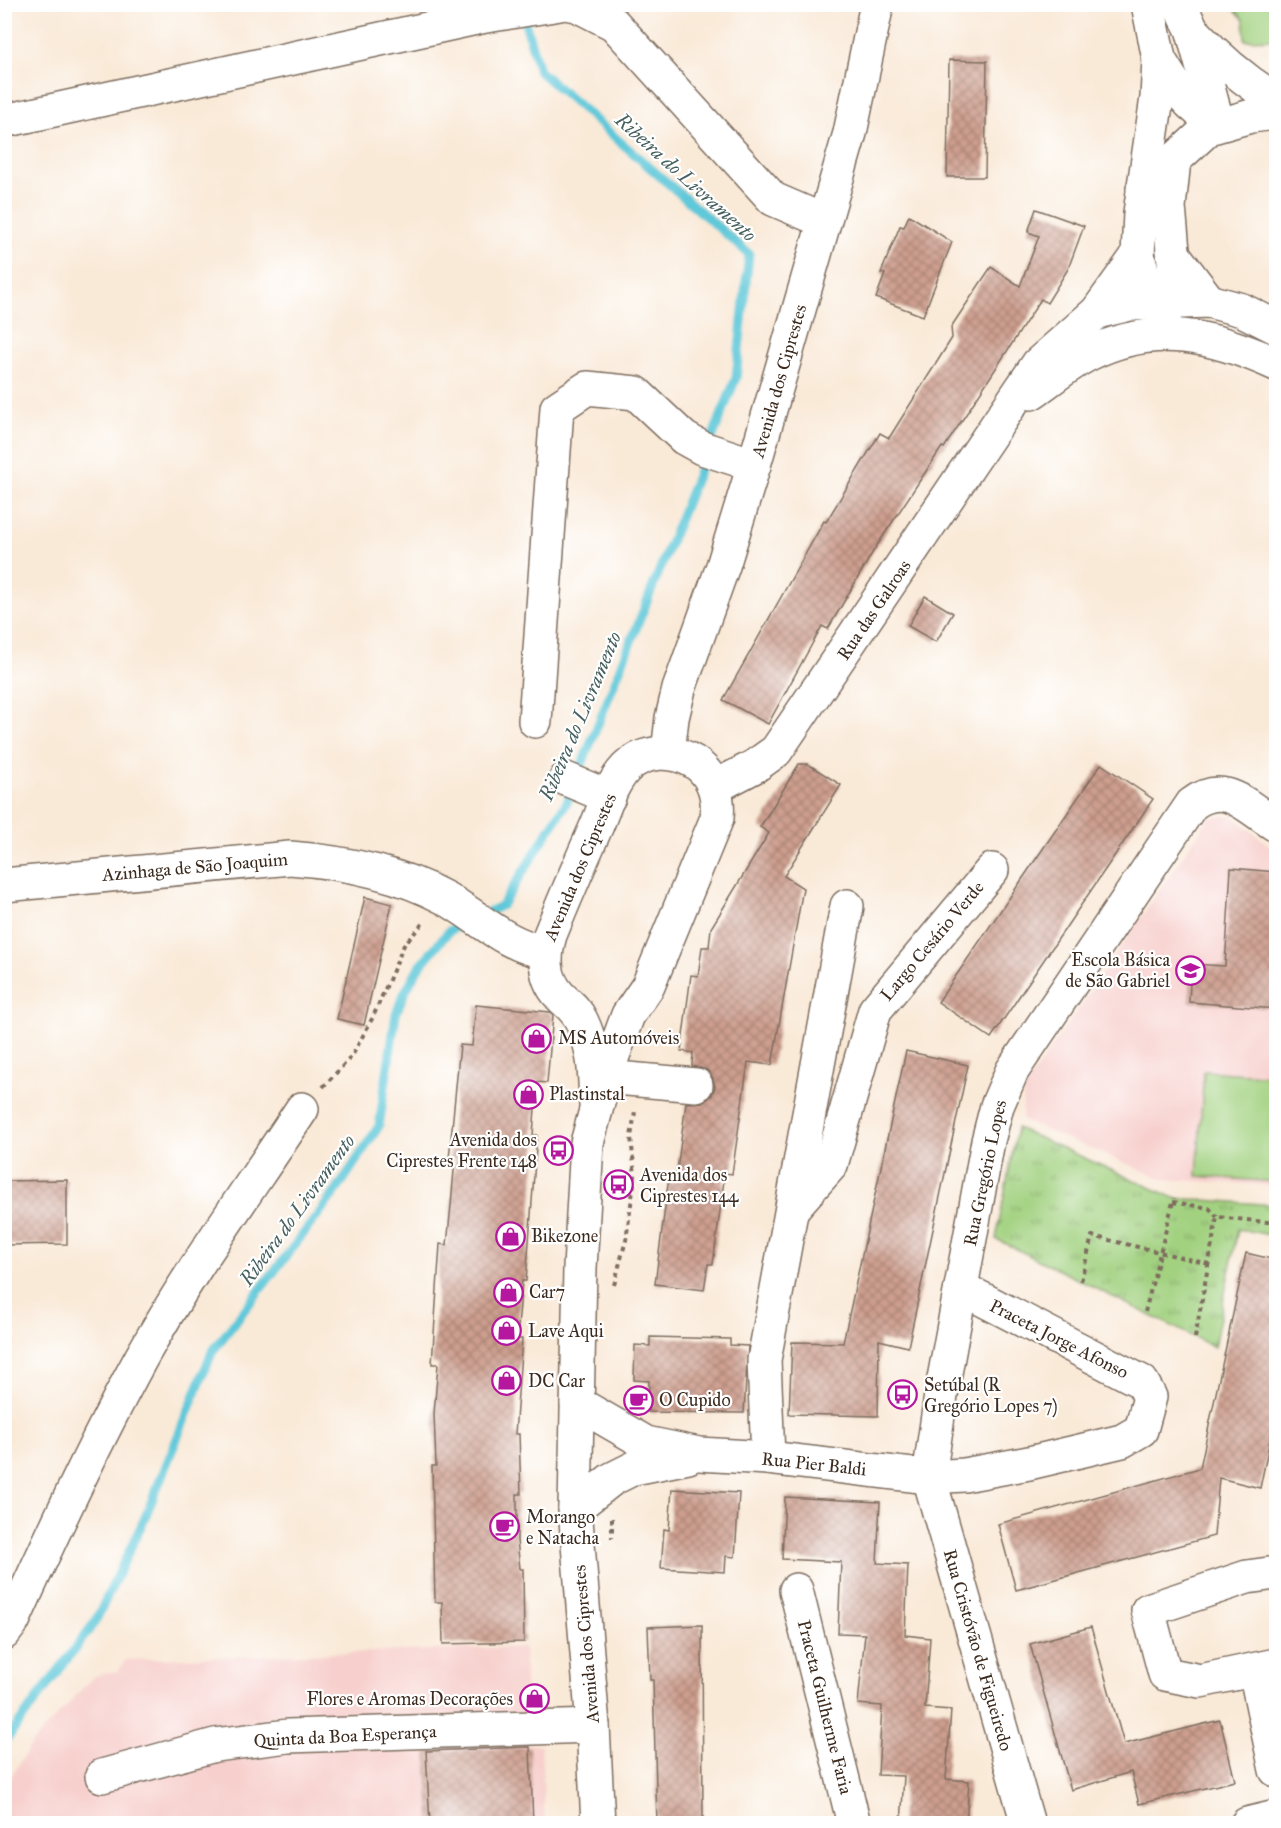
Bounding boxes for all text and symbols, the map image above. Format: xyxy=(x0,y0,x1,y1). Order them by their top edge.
water label: Ribeira do Livramento xyxy=(610,107,762,247)
street label: Avenida dos Ciprestes xyxy=(746,302,811,461)
street label: Rua das Galroas xyxy=(832,556,916,664)
water label: Ribeira do Livramento xyxy=(533,628,627,805)
street label: Avenida dos Ciprestes xyxy=(539,790,621,945)
street label: Azinhaga de São Joaquim xyxy=(100,848,289,887)
street label: Largo Cesário Verde xyxy=(875,877,989,1006)
place label: Escola Básica de São Gabriel xyxy=(1065,949,1170,992)
school or university icon: Escola Básica de São Gabriel xyxy=(1175,954,1207,986)
shop icon: MS Automóveis xyxy=(521,1022,553,1054)
place label: MS Automóveis xyxy=(558,1027,679,1049)
shop icon: Plastinstal xyxy=(512,1078,544,1110)
place label: Plastinstal xyxy=(549,1083,625,1105)
street label: Rua Gregório Lopes xyxy=(959,1098,1012,1248)
water label: Ribeira do Livramento xyxy=(234,1129,360,1291)
place label: Avenida dos Ciprestes Frente 148 xyxy=(386,1129,537,1172)
bus stop icon: Avenida dos Ciprestes Frente 148 xyxy=(542,1134,574,1166)
place label: Avenida dos Ciprestes 144 xyxy=(639,1164,739,1207)
bus stop icon: Avenida dos Ciprestes 144 xyxy=(603,1169,635,1201)
shop icon: Bikezone xyxy=(494,1220,526,1252)
place label: Bikezone xyxy=(531,1225,598,1247)
shop icon: Car7 xyxy=(492,1276,524,1308)
place label: Car7 xyxy=(529,1281,565,1303)
street label: Praceta Jorge Afonso xyxy=(985,1295,1132,1384)
shop icon: Lave Aqui xyxy=(491,1315,523,1347)
place label: Lave Aqui xyxy=(528,1320,604,1343)
shop icon: DC Car xyxy=(491,1365,523,1397)
place label: DC Car xyxy=(528,1370,585,1392)
place label: Setúbal (R Gregório Lopes 7) xyxy=(924,1374,1058,1418)
bus stop icon: Setúbal (R Gregório Lopes 7) xyxy=(887,1379,919,1411)
cafe icon: O Cupido xyxy=(622,1384,654,1416)
place label: O Cupido xyxy=(659,1389,731,1411)
street label: Rua Pier Baldi xyxy=(761,1448,867,1480)
place label: Morango e Natacha xyxy=(526,1506,599,1549)
cafe icon: Morango e Natacha xyxy=(489,1511,521,1543)
street label: Rua Cristóvão de Figueiredo xyxy=(938,1547,1017,1754)
street label: Avenida dos Ciprestes xyxy=(568,1564,604,1725)
street label: Praceta Guilherme Faria xyxy=(793,1618,857,1797)
shop icon: Flores e Aromas Decorações xyxy=(518,1683,550,1715)
place label: Flores e Aromas Decorações xyxy=(307,1688,513,1710)
street label: Quinta da Boa Esperança xyxy=(253,1720,437,1752)

